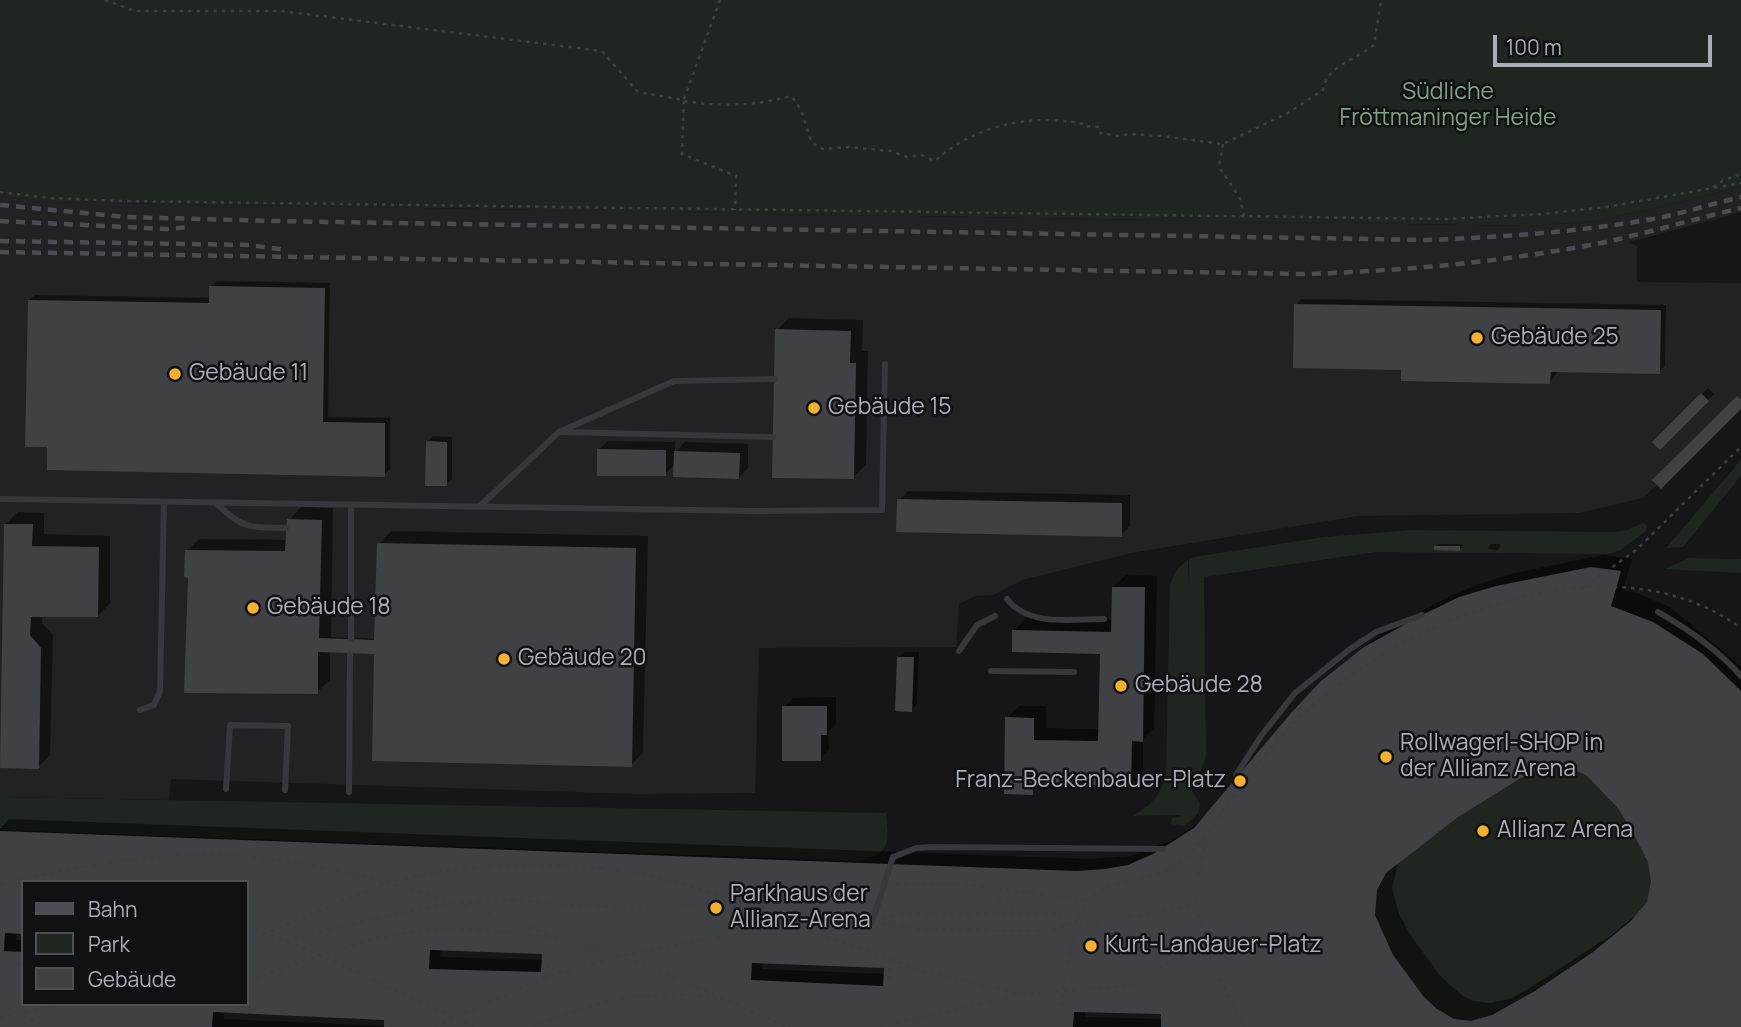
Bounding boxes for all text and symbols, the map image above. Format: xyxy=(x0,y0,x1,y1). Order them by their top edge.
scale bar xyxy=(1496,21,1715,65)
text: 100 m xyxy=(1506,33,1562,61)
park label: Südliche Fröttmaninger Heide xyxy=(1340,79,1556,133)
place label: Gebäude 25 xyxy=(1491,324,1619,352)
marker: Gebäude 25 xyxy=(1469,330,1485,346)
place label: Gebäude 11 xyxy=(189,360,308,388)
marker: Gebäude 11 xyxy=(167,366,183,382)
place label: Gebäude 15 xyxy=(828,394,952,422)
marker: Gebäude 15 xyxy=(806,400,822,416)
place label: Gebäude 18 xyxy=(267,594,391,622)
marker: Gebäude 18 xyxy=(245,600,261,616)
place label: Gebäude 20 xyxy=(518,645,647,673)
marker: Gebäude 20 xyxy=(496,651,512,667)
place label: Gebäude 28 xyxy=(1135,672,1263,700)
marker: Gebäude 28 xyxy=(1113,678,1129,694)
place label: Rollwagerl-SHOP in der Allianz Arena xyxy=(1400,730,1603,784)
marker: Rollwagerl-SHOP in der Allianz Arena xyxy=(1378,749,1394,765)
place label: Franz-Beckenbauer-Platz xyxy=(955,767,1226,795)
marker: Franz-Beckenbauer-Platz xyxy=(1232,773,1248,789)
place label: Allianz Arena xyxy=(1497,817,1633,845)
marker: Allianz Arena xyxy=(1475,823,1491,839)
legend xyxy=(21,880,248,1006)
place label: Parkhaus der Allianz-Arena xyxy=(730,881,871,935)
text: Bahn xyxy=(88,895,138,923)
marker: Parkhaus der Allianz-Arena xyxy=(708,900,724,916)
text: Park xyxy=(88,930,130,958)
place label: Kurt-Landauer-Platz xyxy=(1105,932,1322,960)
marker: Kurt-Landauer-Platz xyxy=(1083,938,1099,954)
text: Gebäude xyxy=(88,965,176,993)

